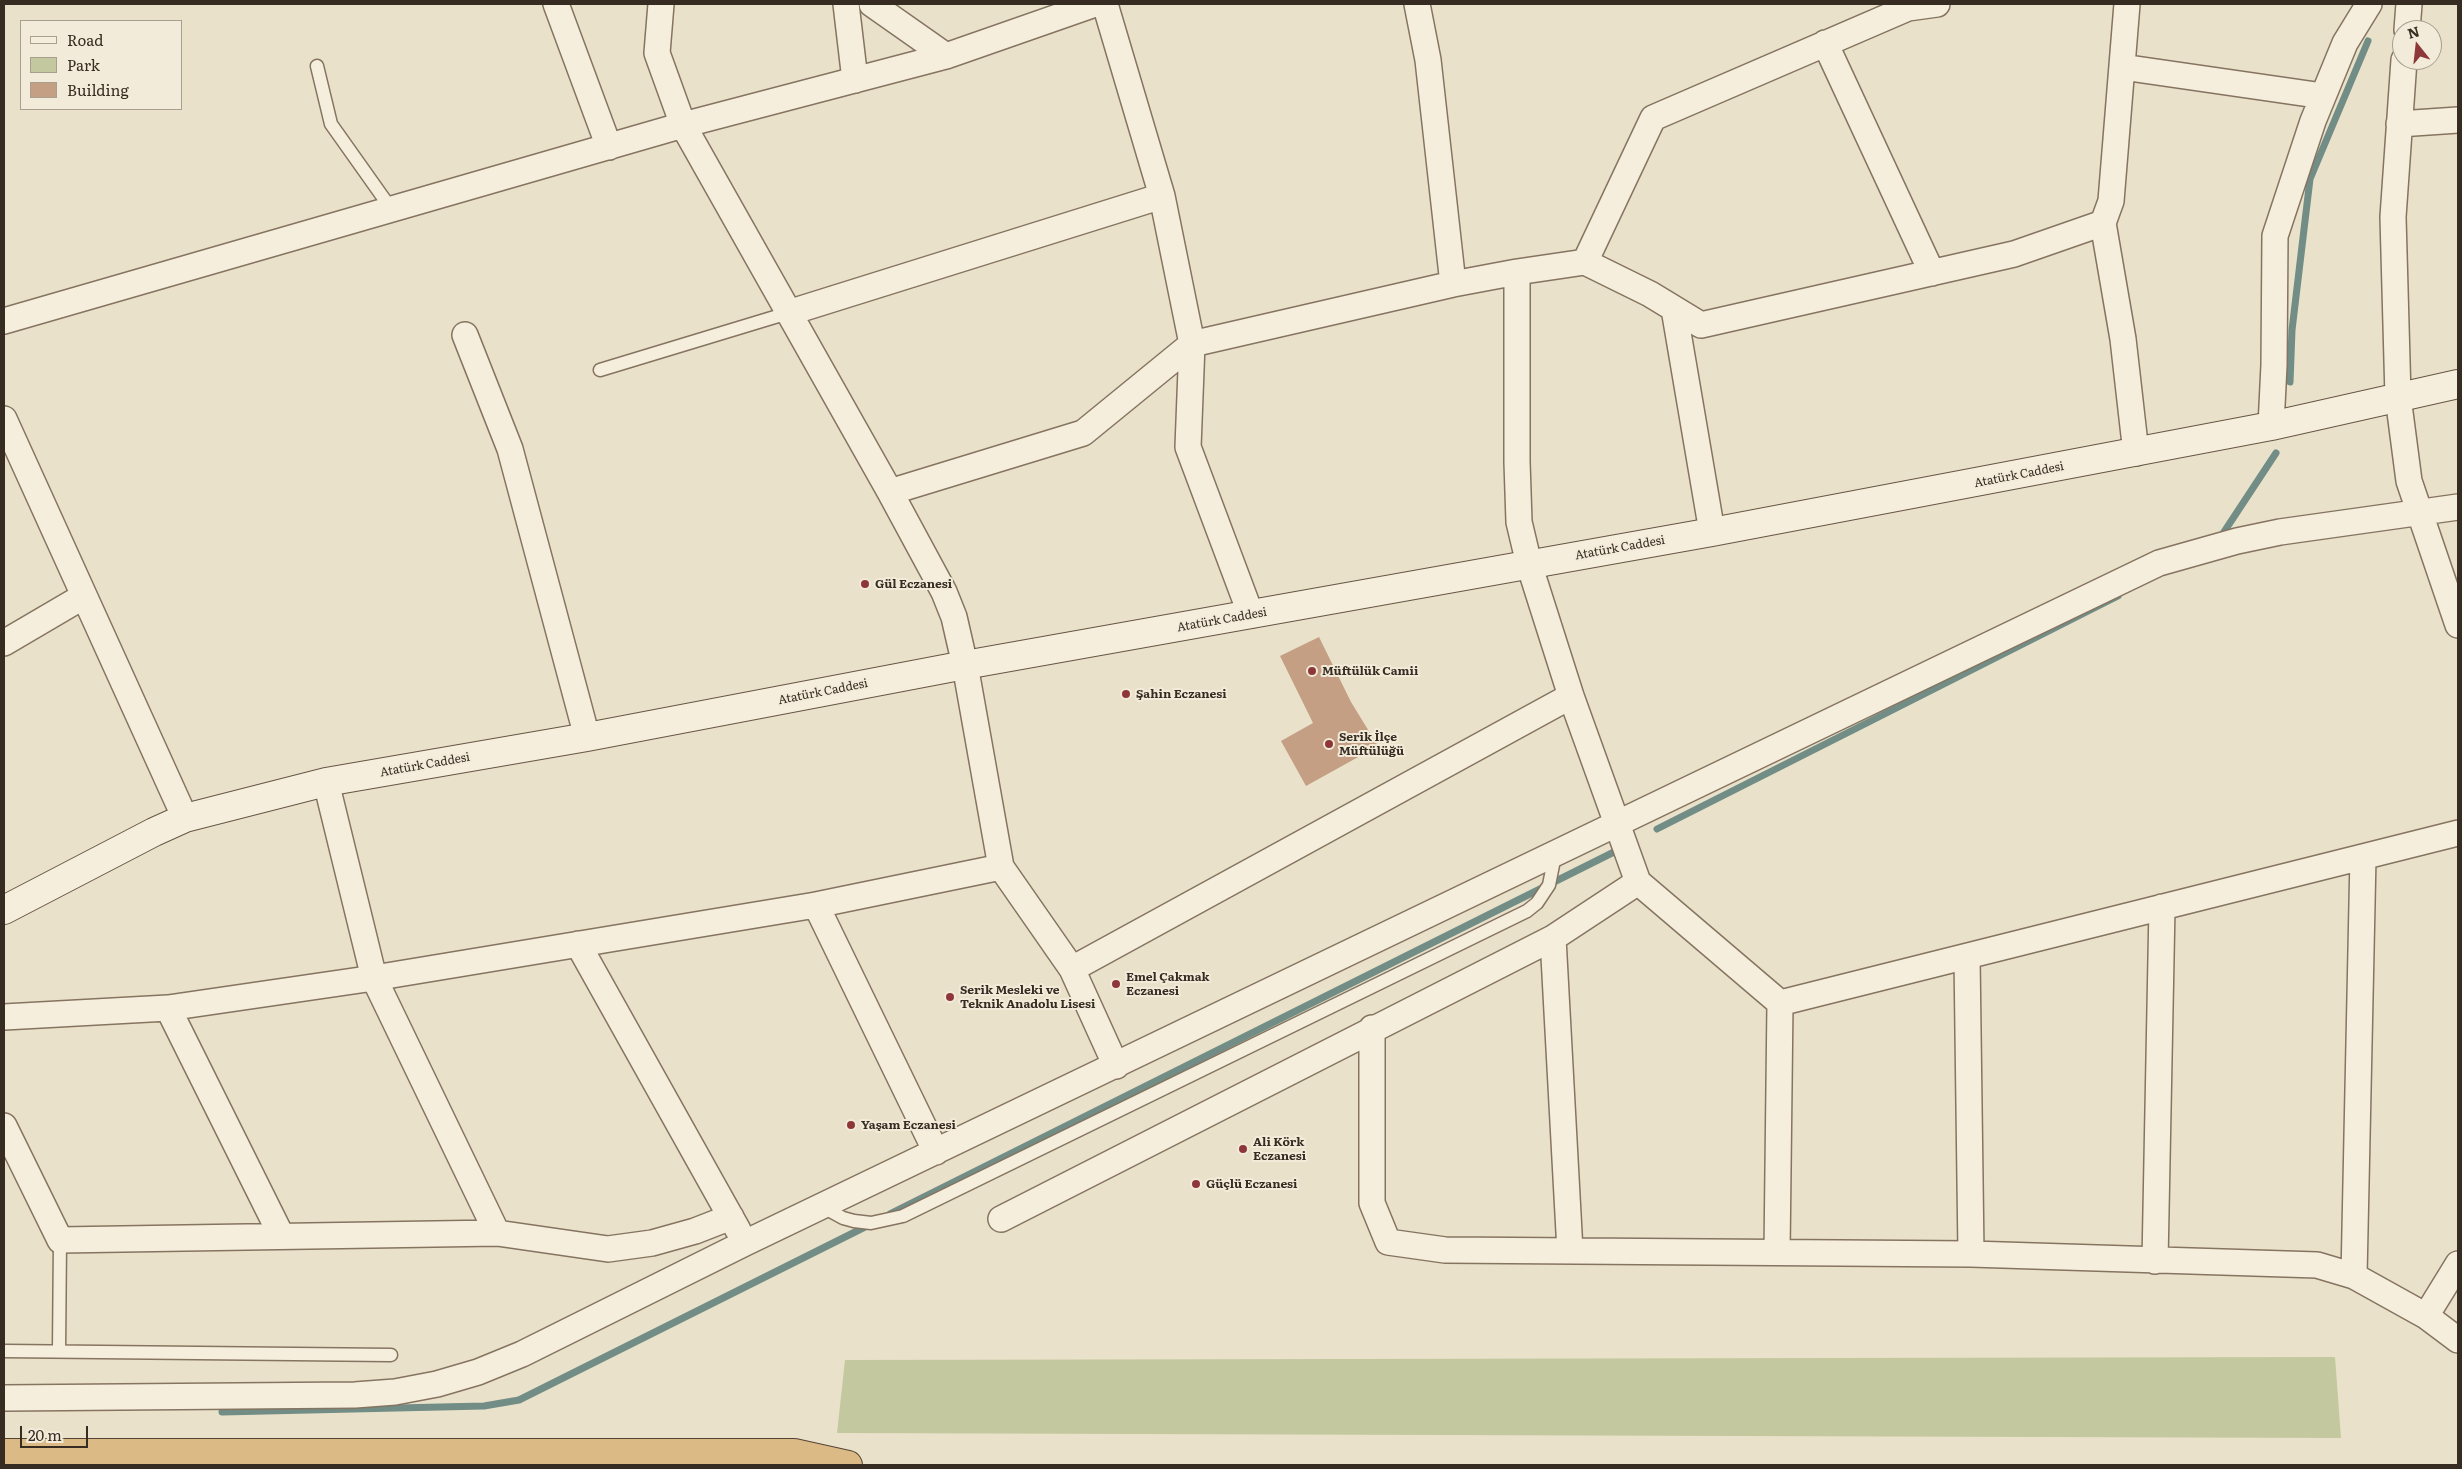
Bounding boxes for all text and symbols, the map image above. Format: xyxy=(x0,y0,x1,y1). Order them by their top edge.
legend xyxy=(20,20,182,110)
north arrow xyxy=(2392,20,2442,70)
text: N xyxy=(2405,20,2422,43)
text: Road xyxy=(67,28,103,51)
text: Park xyxy=(67,53,100,76)
text: Building xyxy=(67,78,129,101)
street label: Atatürk Caddesi xyxy=(1973,459,2065,491)
street label: Atatürk Caddesi xyxy=(1574,533,1666,563)
place label: Gül Eczanesi xyxy=(875,577,952,591)
marker: Gül Eczanesi xyxy=(859,578,871,590)
street label: Atatürk Caddesi xyxy=(1176,605,1268,635)
place label: Müftülük Camii xyxy=(1322,664,1418,678)
marker: Müftülük Camii xyxy=(1306,665,1318,677)
street label: Atatürk Caddesi xyxy=(777,676,869,708)
place label: Şahin Eczanesi xyxy=(1136,687,1227,701)
marker: Şahin Eczanesi xyxy=(1120,688,1132,700)
place label: Serik İlçe Müftülüğü xyxy=(1339,730,1404,758)
marker: Serik İlçe Müftülüğü xyxy=(1323,738,1335,750)
street label: Atatürk Caddesi xyxy=(379,750,471,780)
place label: Emel Çakmak Eczanesi xyxy=(1126,970,1210,998)
marker: Emel Çakmak Eczanesi xyxy=(1110,978,1122,990)
place label: Serik Mesleki ve Teknik Anadolu Lisesi xyxy=(960,983,1095,1011)
marker: Serik Mesleki ve Teknik Anadolu Lisesi xyxy=(944,991,956,1003)
place label: Yaşam Eczanesi xyxy=(861,1118,956,1132)
marker: Yaşam Eczanesi xyxy=(845,1119,857,1131)
place label: Ali Körk Eczanesi xyxy=(1253,1135,1306,1163)
marker: Ali Körk Eczanesi xyxy=(1237,1143,1249,1155)
place label: Güçlü Eczanesi xyxy=(1206,1177,1297,1191)
marker: Güçlü Eczanesi xyxy=(1190,1178,1202,1190)
scale bar xyxy=(22,1416,90,1448)
text: 20 m xyxy=(28,1423,62,1446)

